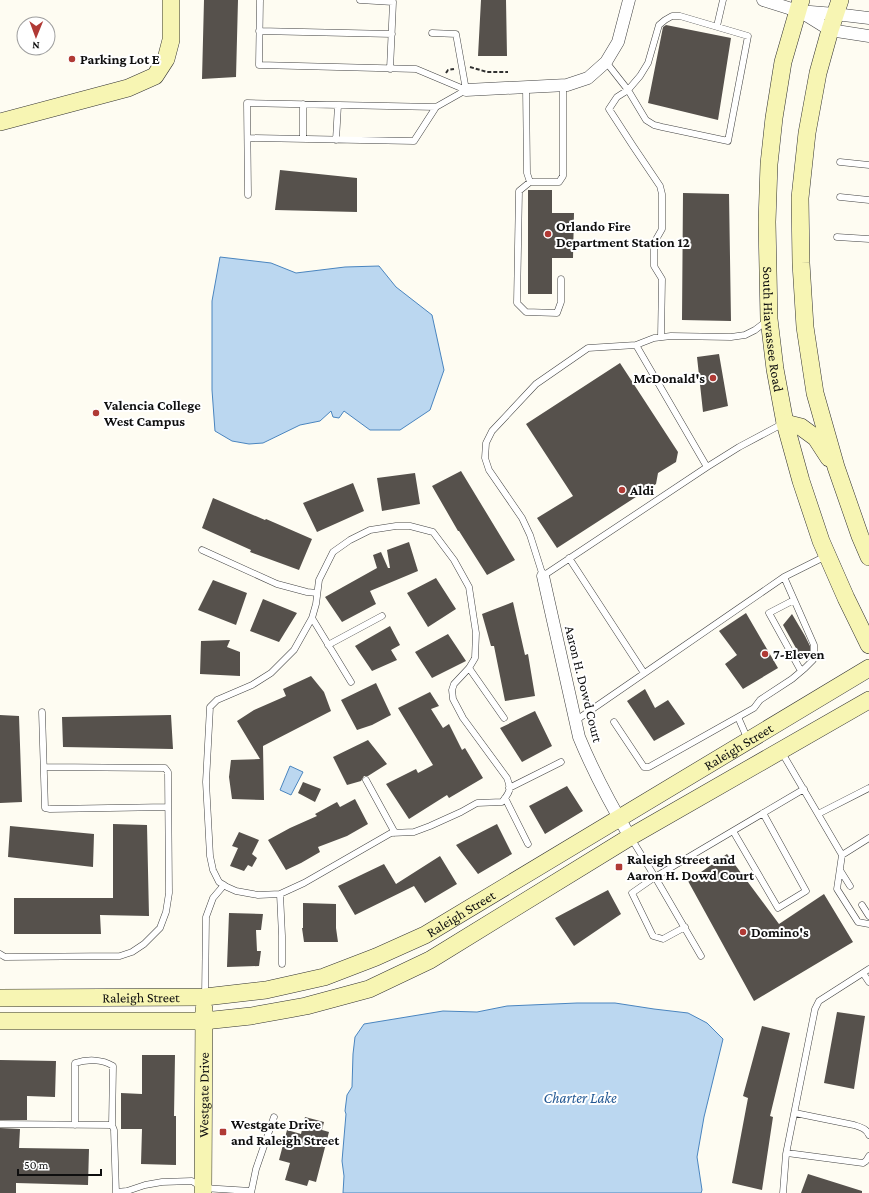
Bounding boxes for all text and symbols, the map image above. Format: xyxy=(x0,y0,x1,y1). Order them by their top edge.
north arrow xyxy=(16,16,56,56)
text: N xyxy=(31,40,40,52)
place label: Parking Lot E xyxy=(80,51,160,67)
marker: Parking Lot E xyxy=(67,54,77,64)
place label: Orlando Fire Department Station 12 xyxy=(556,218,690,250)
marker: Orlando Fire Department Station 12 xyxy=(543,229,553,239)
street label: South Hiawassee Road xyxy=(760,266,787,394)
place label: McDonald's xyxy=(633,370,705,386)
marker: McDonald's xyxy=(708,373,718,383)
place label: Valencia College West Campus xyxy=(103,397,201,429)
marker: Valencia College West Campus xyxy=(91,408,101,418)
place label: Aldi xyxy=(629,482,654,498)
marker: Aldi xyxy=(617,485,627,495)
street label: Aaron H. Dowd Court xyxy=(562,624,606,744)
place label: 7-Eleven xyxy=(773,646,824,662)
marker: 7-Eleven xyxy=(760,649,770,659)
street label: Raleigh Street xyxy=(701,720,776,773)
place label: Raleigh Street and Aaron H. Dowd Court xyxy=(626,851,755,883)
marker: Raleigh Street and Aaron H. Dowd Court xyxy=(614,862,624,872)
street label: Raleigh Street xyxy=(423,886,498,940)
place label: Domino's xyxy=(751,924,809,940)
marker: Domino's xyxy=(738,927,748,937)
street label: Raleigh Street xyxy=(102,989,180,1006)
street label: Westgate Drive xyxy=(195,1052,212,1138)
water label: Charter Lake xyxy=(543,1090,617,1106)
place label: Westgate Drive and Raleigh Street xyxy=(230,1116,340,1148)
marker: Westgate Drive and Raleigh Street xyxy=(218,1127,228,1137)
scale bar xyxy=(18,1151,101,1177)
text: 50 m xyxy=(24,1158,49,1172)

